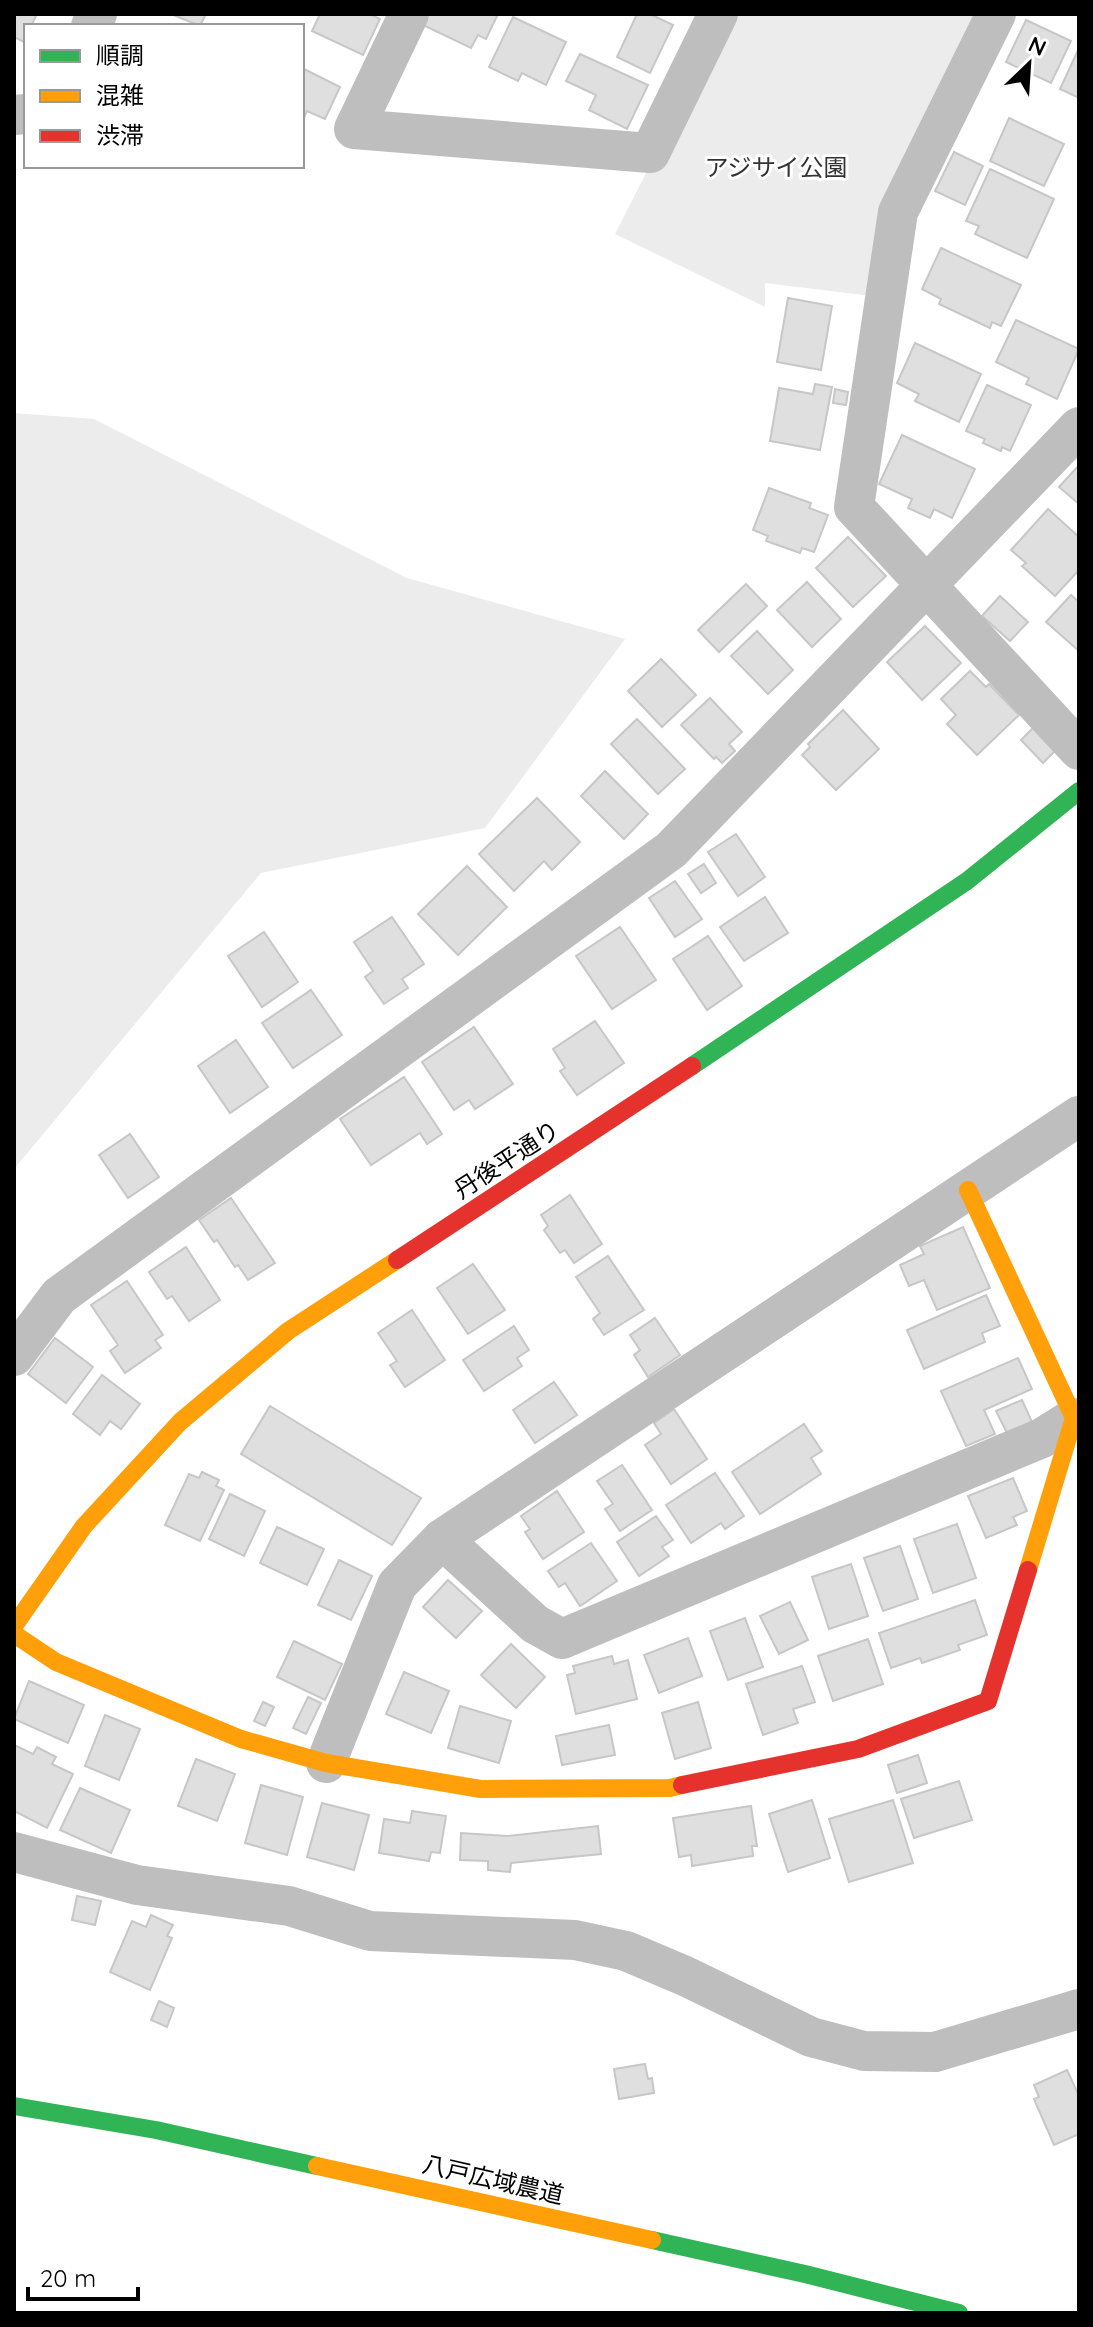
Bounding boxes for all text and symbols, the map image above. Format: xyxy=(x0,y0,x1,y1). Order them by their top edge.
legend xyxy=(24,24,304,168)
north arrow xyxy=(989,24,1069,104)
text: N xyxy=(1024,30,1051,62)
text: 順調 xyxy=(96,40,144,70)
text: 混雑 xyxy=(96,80,144,110)
text: 渋滞 xyxy=(96,120,144,150)
park label: アジサイ公園 xyxy=(704,152,848,182)
street label: 丹後平通り xyxy=(448,1114,565,1204)
street label: 八戸広域農道 xyxy=(420,2148,567,2210)
scale bar xyxy=(28,2251,138,2301)
text: 20 m xyxy=(40,2263,96,2293)

